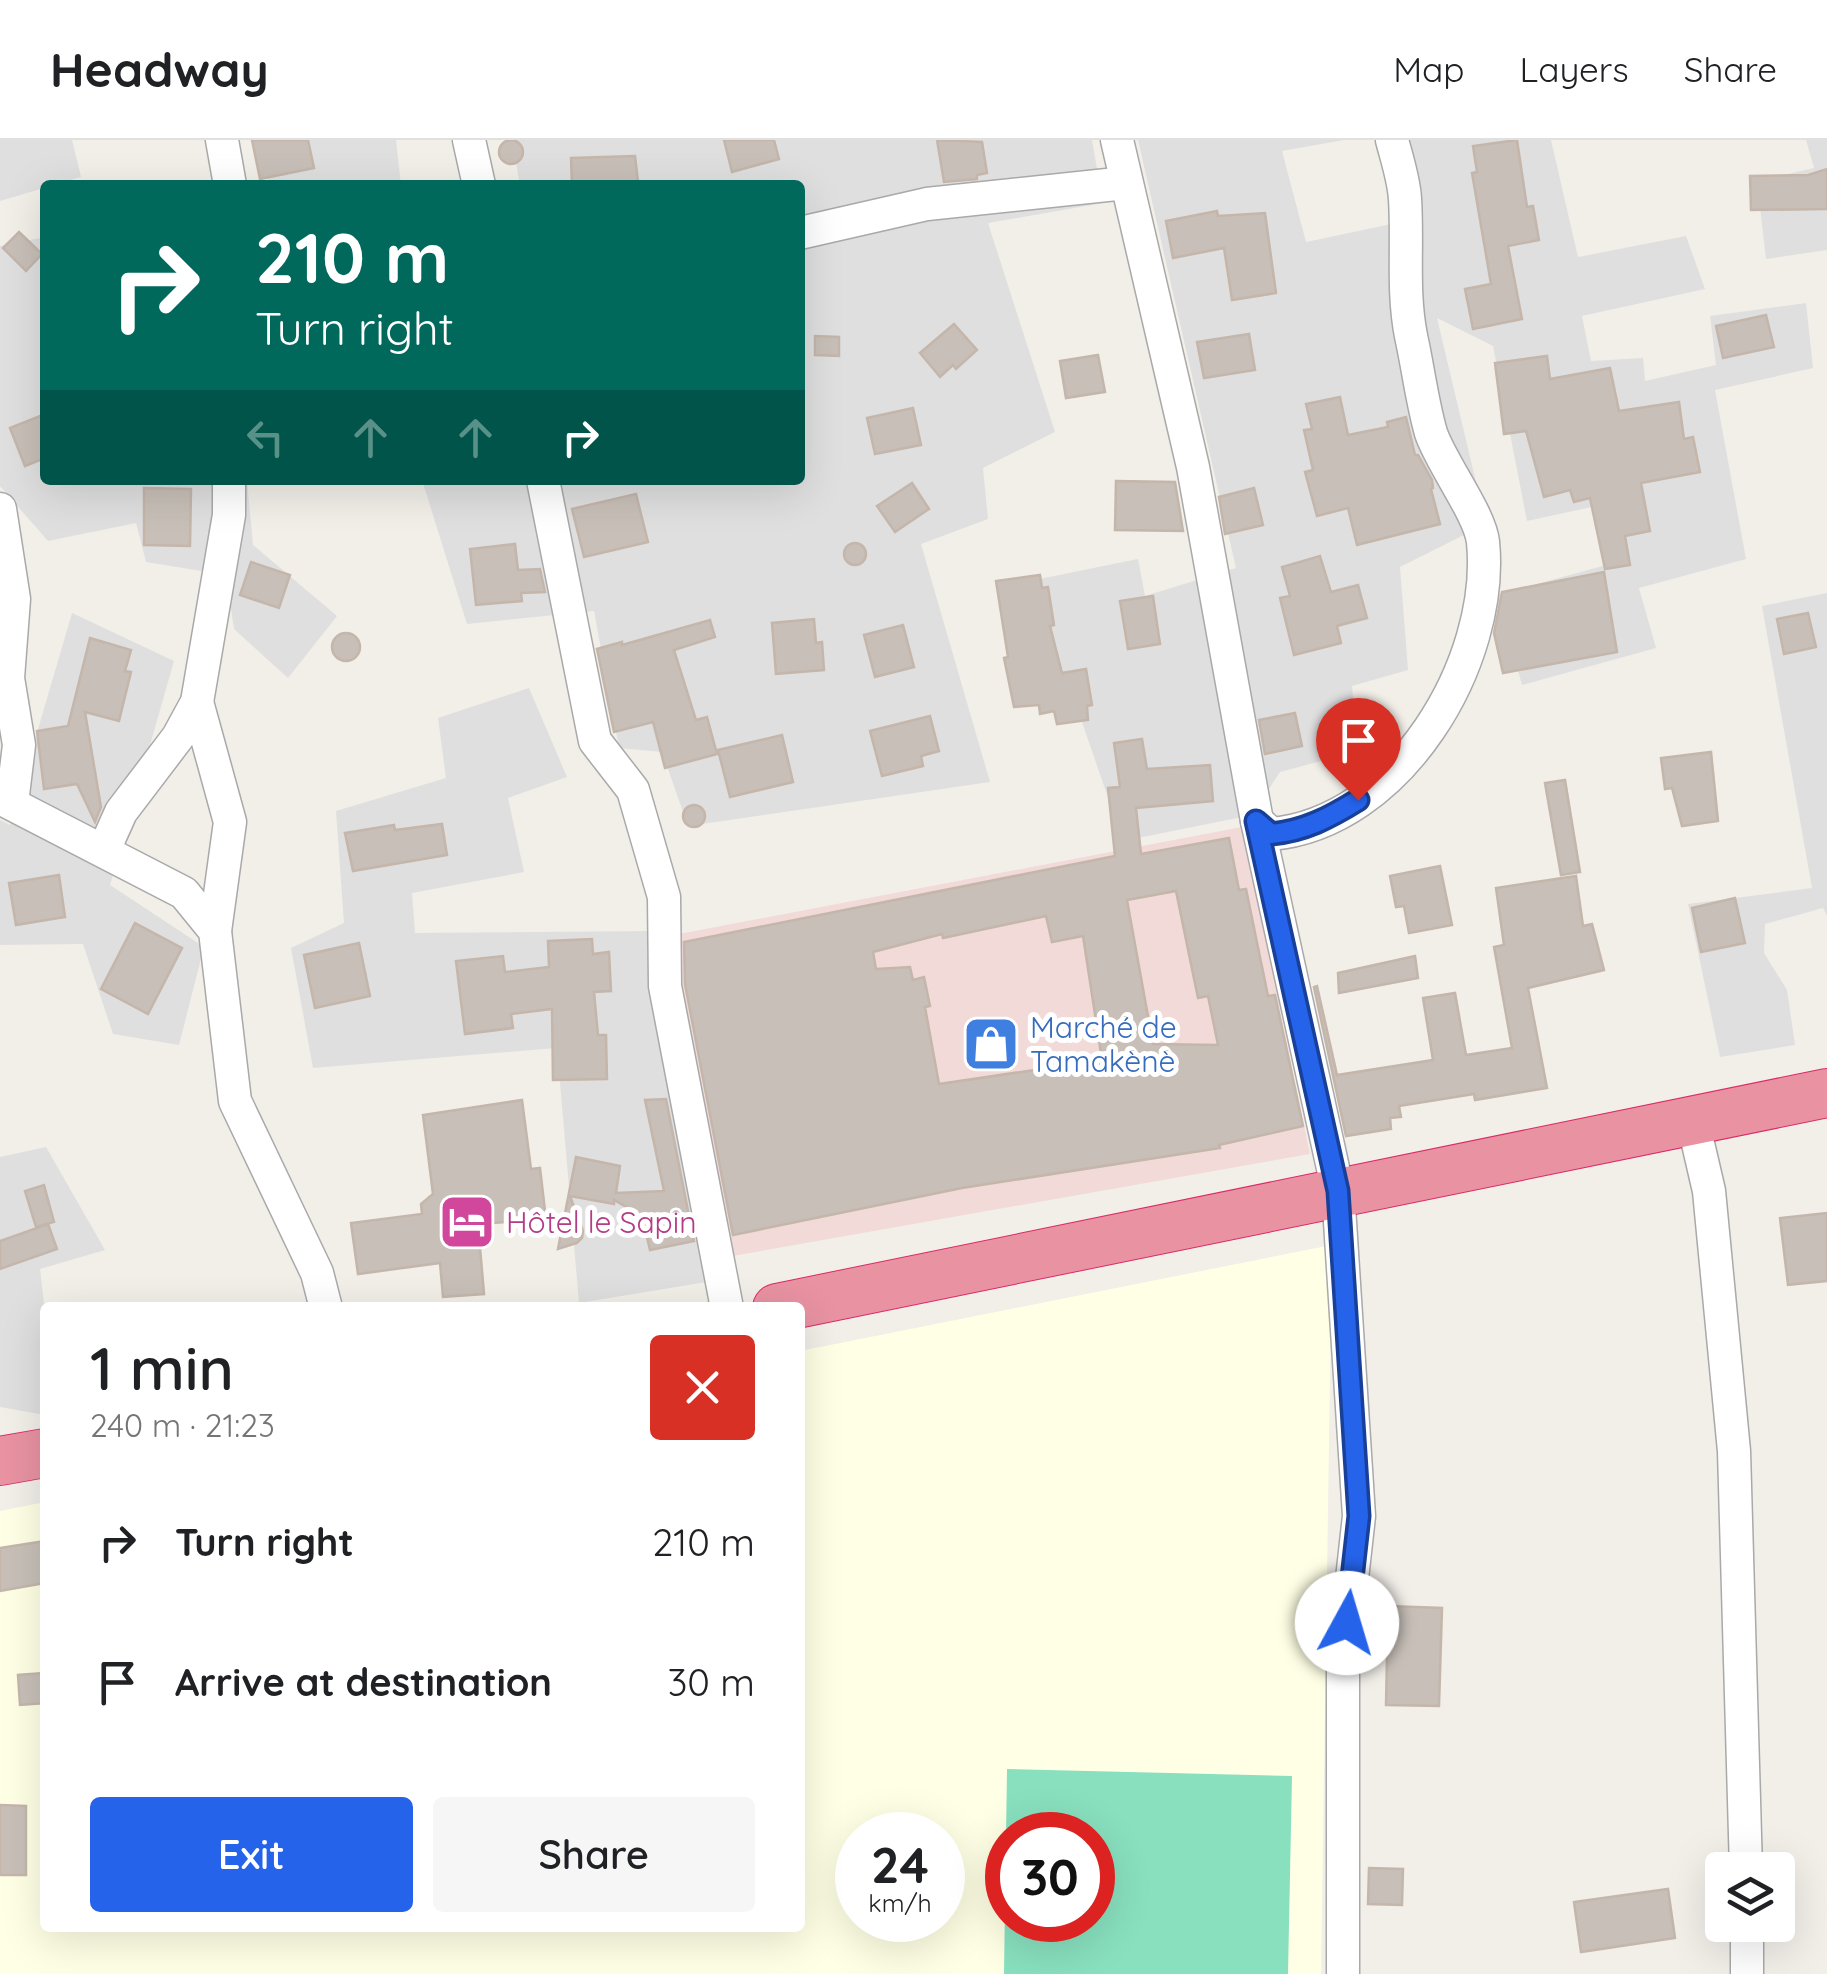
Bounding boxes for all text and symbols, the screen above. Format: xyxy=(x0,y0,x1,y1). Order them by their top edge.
text: Headway xyxy=(50,39,269,99)
text: Map xyxy=(1393,47,1465,91)
text: Layers xyxy=(1520,47,1629,91)
text: Share xyxy=(1684,47,1777,91)
text: 210 m xyxy=(255,213,449,301)
icon: right xyxy=(90,220,220,350)
text: Turn right xyxy=(255,300,454,356)
icon: left xyxy=(238,410,293,465)
icon: ahead xyxy=(343,410,398,465)
icon: ahead xyxy=(448,410,503,465)
icon: right xyxy=(553,410,608,465)
pin xyxy=(1316,698,1401,801)
icon: arrive xyxy=(1331,713,1386,768)
place label: Marché de Tamakènè xyxy=(1030,1008,1177,1080)
shop icon: Marché de Tamakènè xyxy=(961,1014,1021,1074)
hotel icon: Hôtel le Sapin xyxy=(437,1192,497,1252)
place label: Hôtel le Sapin xyxy=(506,1203,697,1241)
text: 1 min xyxy=(90,1330,234,1405)
button: close xyxy=(650,1335,755,1440)
text: 240 m · 21:23 xyxy=(90,1405,275,1445)
icon: right xyxy=(90,1515,145,1570)
text: Turn right xyxy=(175,1518,354,1566)
text: 210 m xyxy=(652,1518,755,1566)
position arrow xyxy=(1295,1571,1399,1675)
icon: arrive xyxy=(90,1655,145,1710)
text: Arrive at destination xyxy=(175,1658,552,1706)
text: 30 m xyxy=(667,1658,755,1706)
button: Exit xyxy=(90,1797,413,1912)
button: Share xyxy=(433,1797,755,1912)
speed limit sign: 30 xyxy=(985,1812,1115,1942)
text: 24 xyxy=(871,1833,929,1896)
map controls xyxy=(1705,1852,1795,1942)
button: layers xyxy=(1705,1852,1795,1942)
text: km/h xyxy=(868,1887,932,1918)

